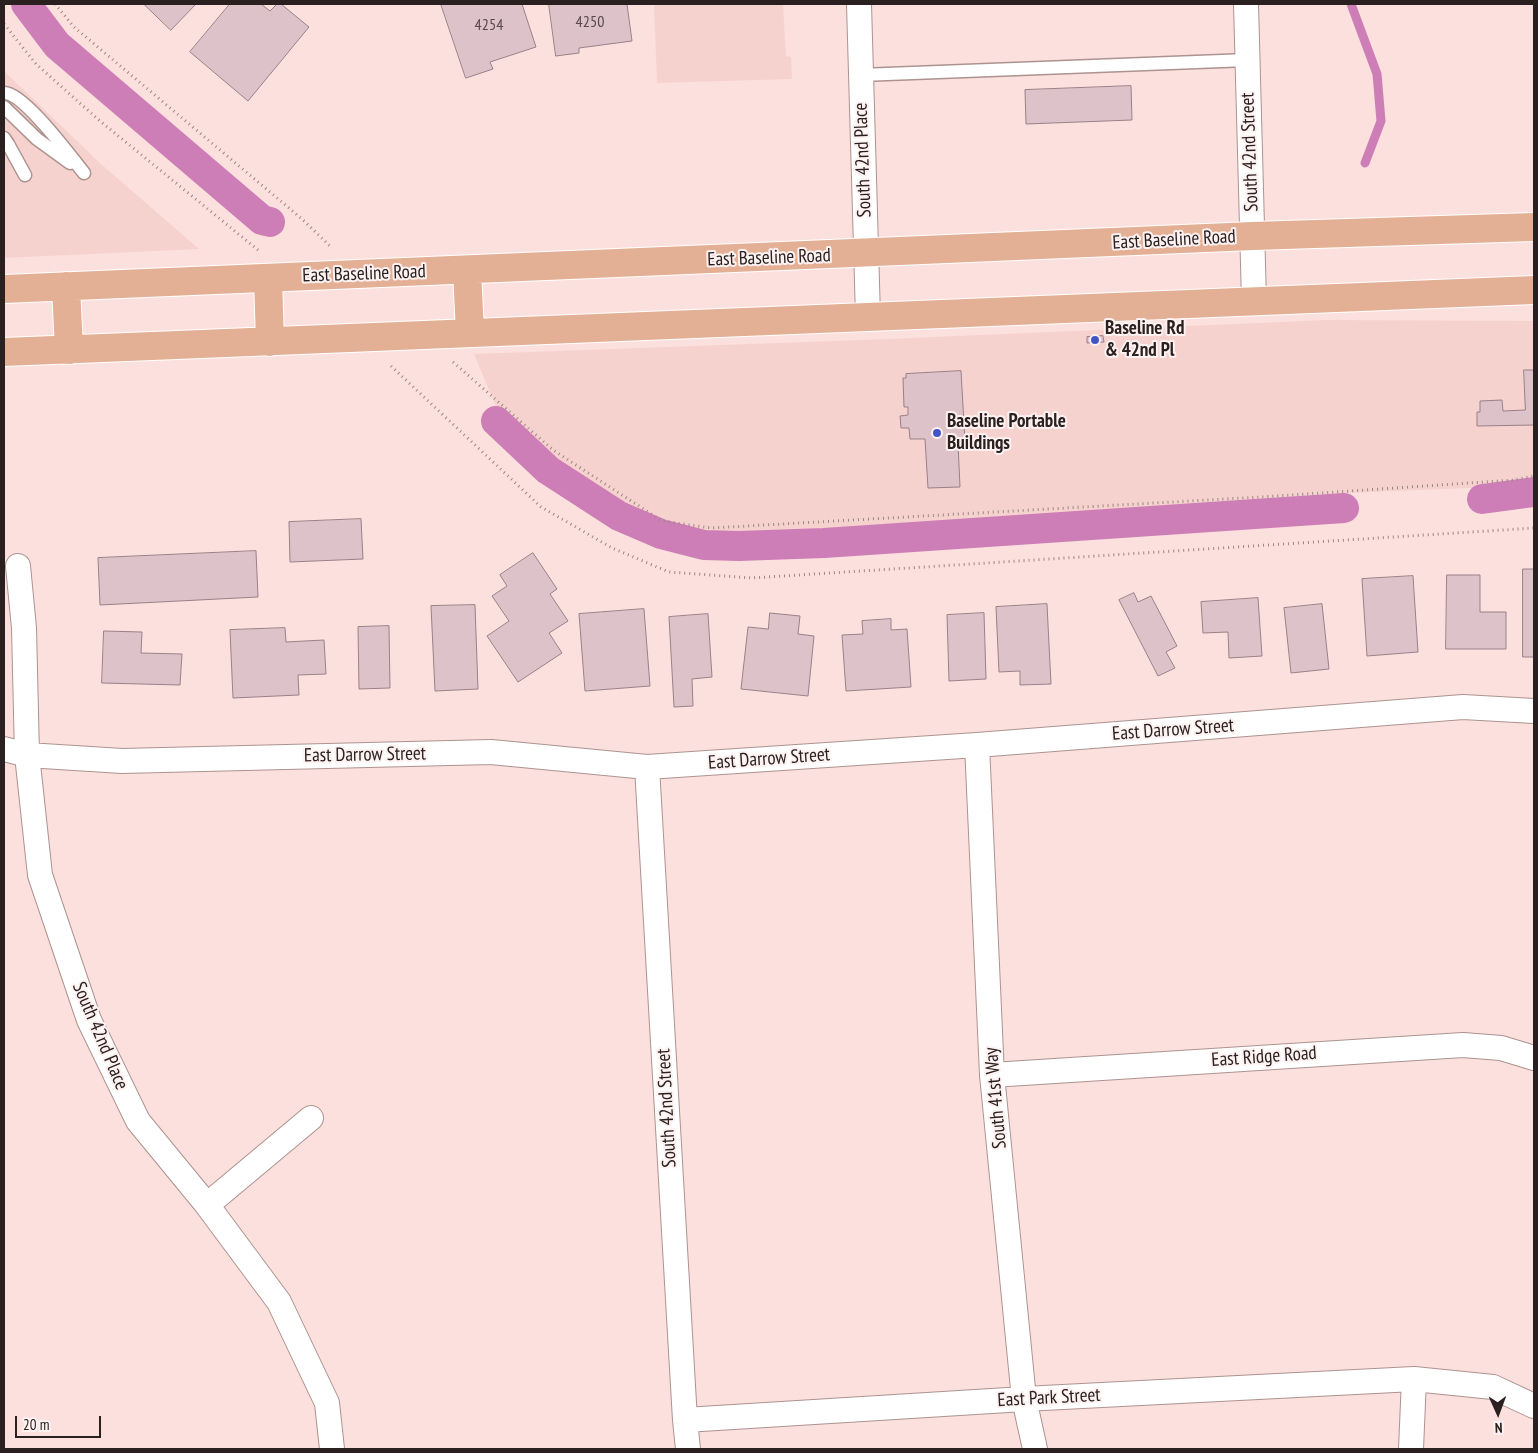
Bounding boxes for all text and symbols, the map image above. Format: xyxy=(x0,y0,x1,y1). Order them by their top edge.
house number: 4250 xyxy=(576,12,604,32)
house number: 4254 xyxy=(475,15,503,35)
street label: South 42nd Street xyxy=(1237,92,1263,212)
street label: South 42nd Place xyxy=(850,102,876,218)
street label: East Baseline Road xyxy=(1112,225,1236,255)
street label: East Baseline Road xyxy=(707,244,831,272)
street label: East Baseline Road xyxy=(302,260,426,288)
place label: Baseline Rd & 42nd Pl xyxy=(1105,318,1184,362)
marker: Baseline Rd & 42nd Pl xyxy=(1089,334,1101,346)
place label: Baseline Portable Buildings xyxy=(947,411,1066,455)
marker: Baseline Portable Buildings xyxy=(931,427,943,439)
street label: East Darrow Street xyxy=(1111,714,1235,746)
street label: East Darrow Street xyxy=(304,743,426,767)
street label: East Darrow Street xyxy=(707,743,831,775)
street label: South 42nd Place xyxy=(67,979,133,1093)
street label: East Ridge Road xyxy=(1211,1042,1317,1072)
street label: South 41st Way xyxy=(980,1046,1012,1150)
street label: South 42nd Street xyxy=(652,1048,682,1168)
street label: East Park Street xyxy=(997,1384,1101,1412)
north arrow xyxy=(1473,1388,1523,1438)
scale bar xyxy=(18,1406,104,1438)
text: 20 m xyxy=(23,1415,49,1434)
text: N xyxy=(1494,1419,1503,1437)

